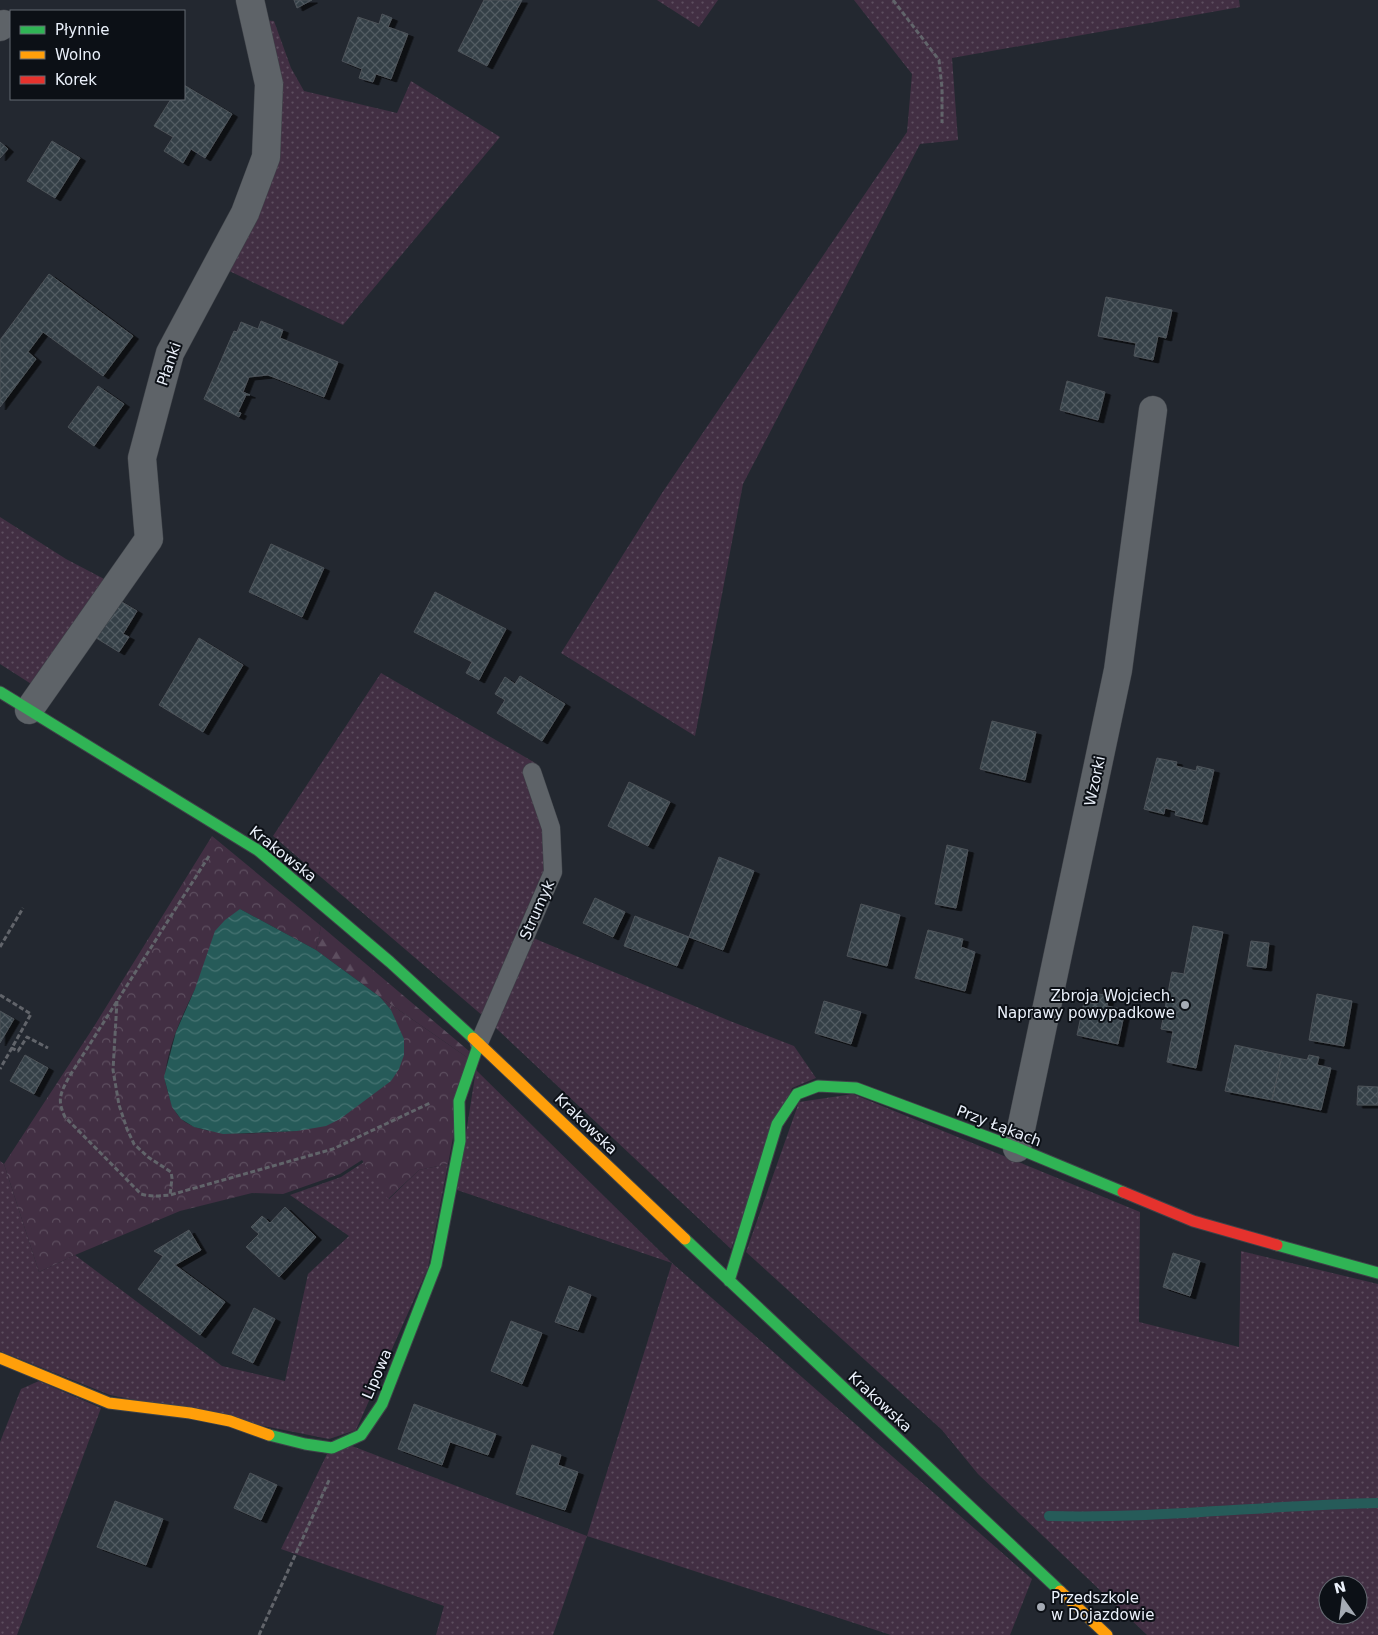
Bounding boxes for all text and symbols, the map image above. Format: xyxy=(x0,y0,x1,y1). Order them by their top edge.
legend xyxy=(10,10,185,100)
text: Płynnie xyxy=(55,21,110,39)
text: Wolno xyxy=(55,46,101,64)
text: Korek xyxy=(55,71,97,89)
street label: Płanki xyxy=(153,340,185,388)
street label: Wzorki xyxy=(1081,754,1109,808)
street label: Krakowska xyxy=(246,822,320,886)
street label: Strumyk xyxy=(516,877,558,943)
place label: Zbroja Wojciech. Naprawy powypadkowe xyxy=(997,987,1175,1022)
marker: Zbroja Wojciech. Naprawy powypadkowe xyxy=(1179,999,1191,1011)
street label: Krakowska xyxy=(551,1090,621,1158)
street label: Przy Łąkach xyxy=(954,1102,1044,1150)
street label: Lipowa xyxy=(358,1346,396,1402)
street label: Krakowska xyxy=(845,1368,915,1436)
north arrow xyxy=(1318,1575,1368,1625)
text: N xyxy=(1332,1578,1347,1597)
place label: Przedszkole w Dojazdowie xyxy=(1051,1589,1154,1624)
marker: Przedszkole w Dojazdowie xyxy=(1035,1601,1047,1613)

